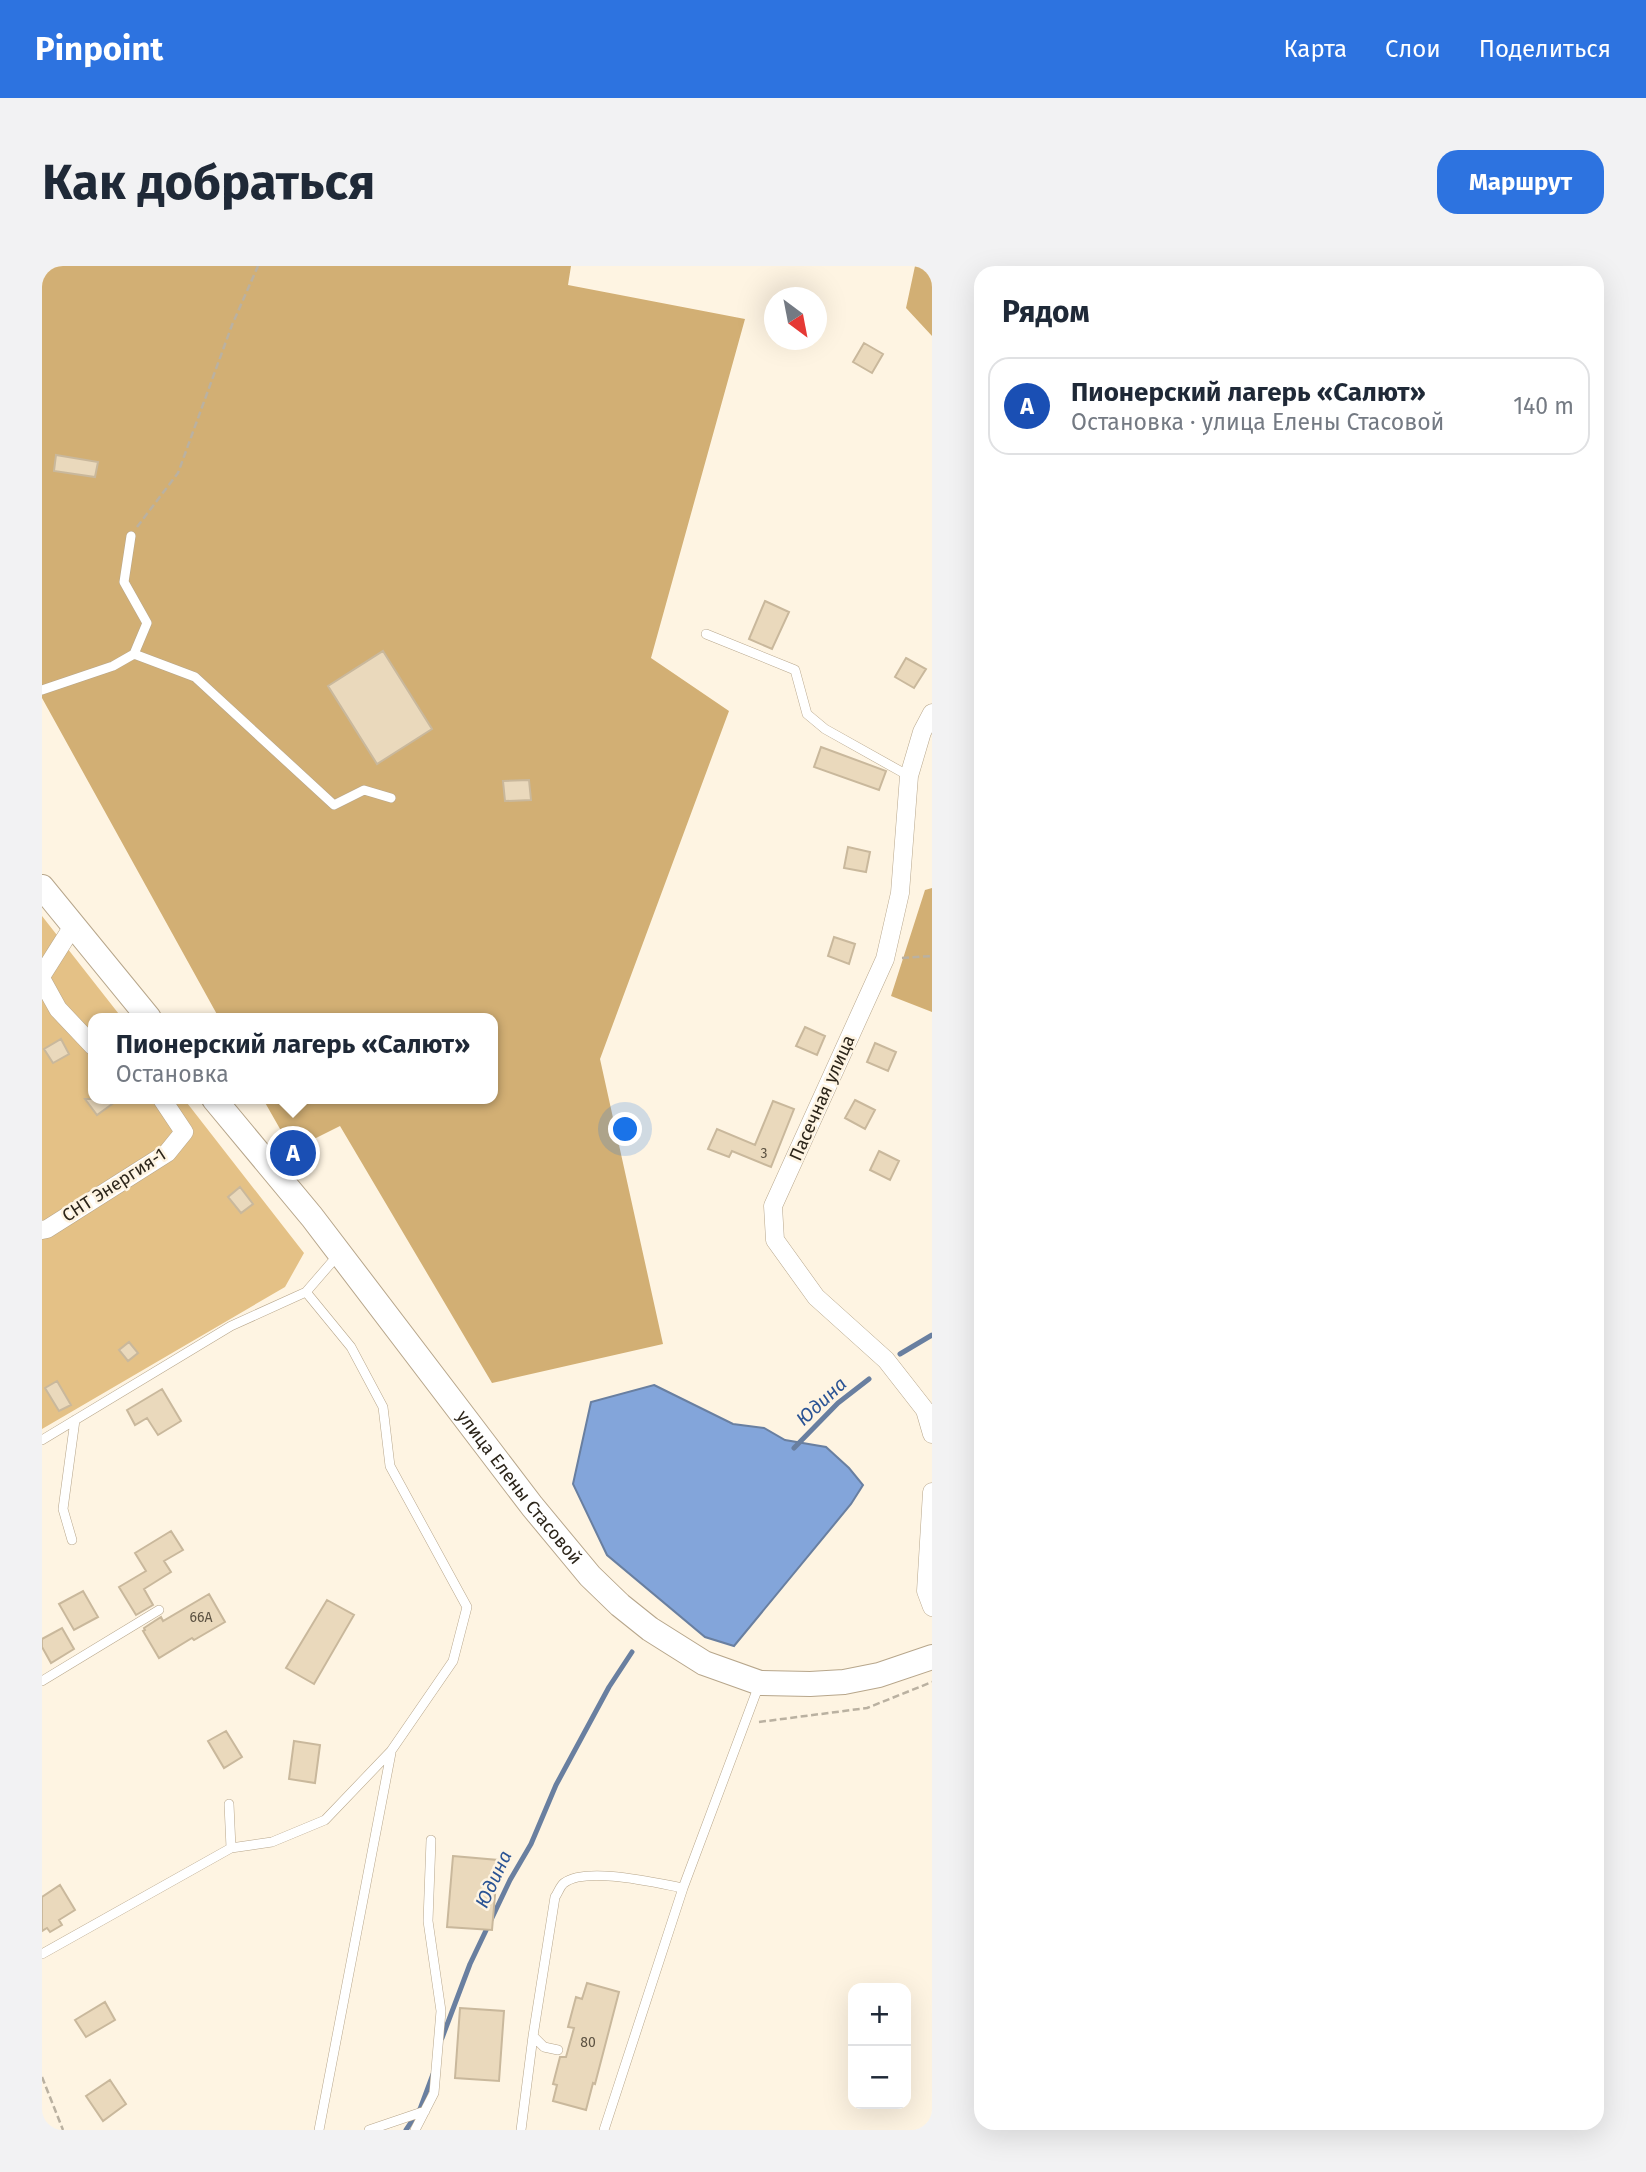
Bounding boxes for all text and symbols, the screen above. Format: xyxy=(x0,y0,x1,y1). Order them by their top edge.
text: Pinpoint xyxy=(35,29,163,69)
text: Карта xyxy=(1283,35,1347,63)
text: Слои xyxy=(1385,35,1441,63)
text: Поделиться xyxy=(1479,35,1611,63)
button: Маршрут xyxy=(1437,150,1604,214)
text: Как добраться xyxy=(42,153,375,212)
north arrow xyxy=(764,287,827,350)
text: Рядом xyxy=(1002,294,1090,330)
text: Пионерский лагерь «Салют» xyxy=(1071,377,1426,408)
text: A xyxy=(1020,392,1034,420)
text: 140 m xyxy=(1513,392,1574,420)
text: Остановка · улица Елены Стасовой xyxy=(1071,408,1444,436)
popup xyxy=(88,1013,498,1104)
text: Пионерский лагерь «Салют» xyxy=(116,1029,470,1060)
street label: Пасечная улица xyxy=(784,1032,860,1164)
text: Остановка xyxy=(116,1060,229,1088)
your location xyxy=(608,1112,642,1146)
pin: A xyxy=(270,1127,316,1179)
street label: СНТ Энергия-1 xyxy=(58,1143,170,1227)
house number: 3 xyxy=(761,1145,768,1162)
water label: Юдина xyxy=(791,1372,851,1430)
street label: улица Елены Стасовой xyxy=(452,1406,587,1569)
house number: 66А xyxy=(190,1609,212,1626)
water label: Юдина xyxy=(470,1847,517,1912)
map controls xyxy=(848,1983,911,2109)
button: + xyxy=(848,1983,911,2046)
house number: 80 xyxy=(580,2034,596,2051)
button: − xyxy=(848,2046,911,2109)

